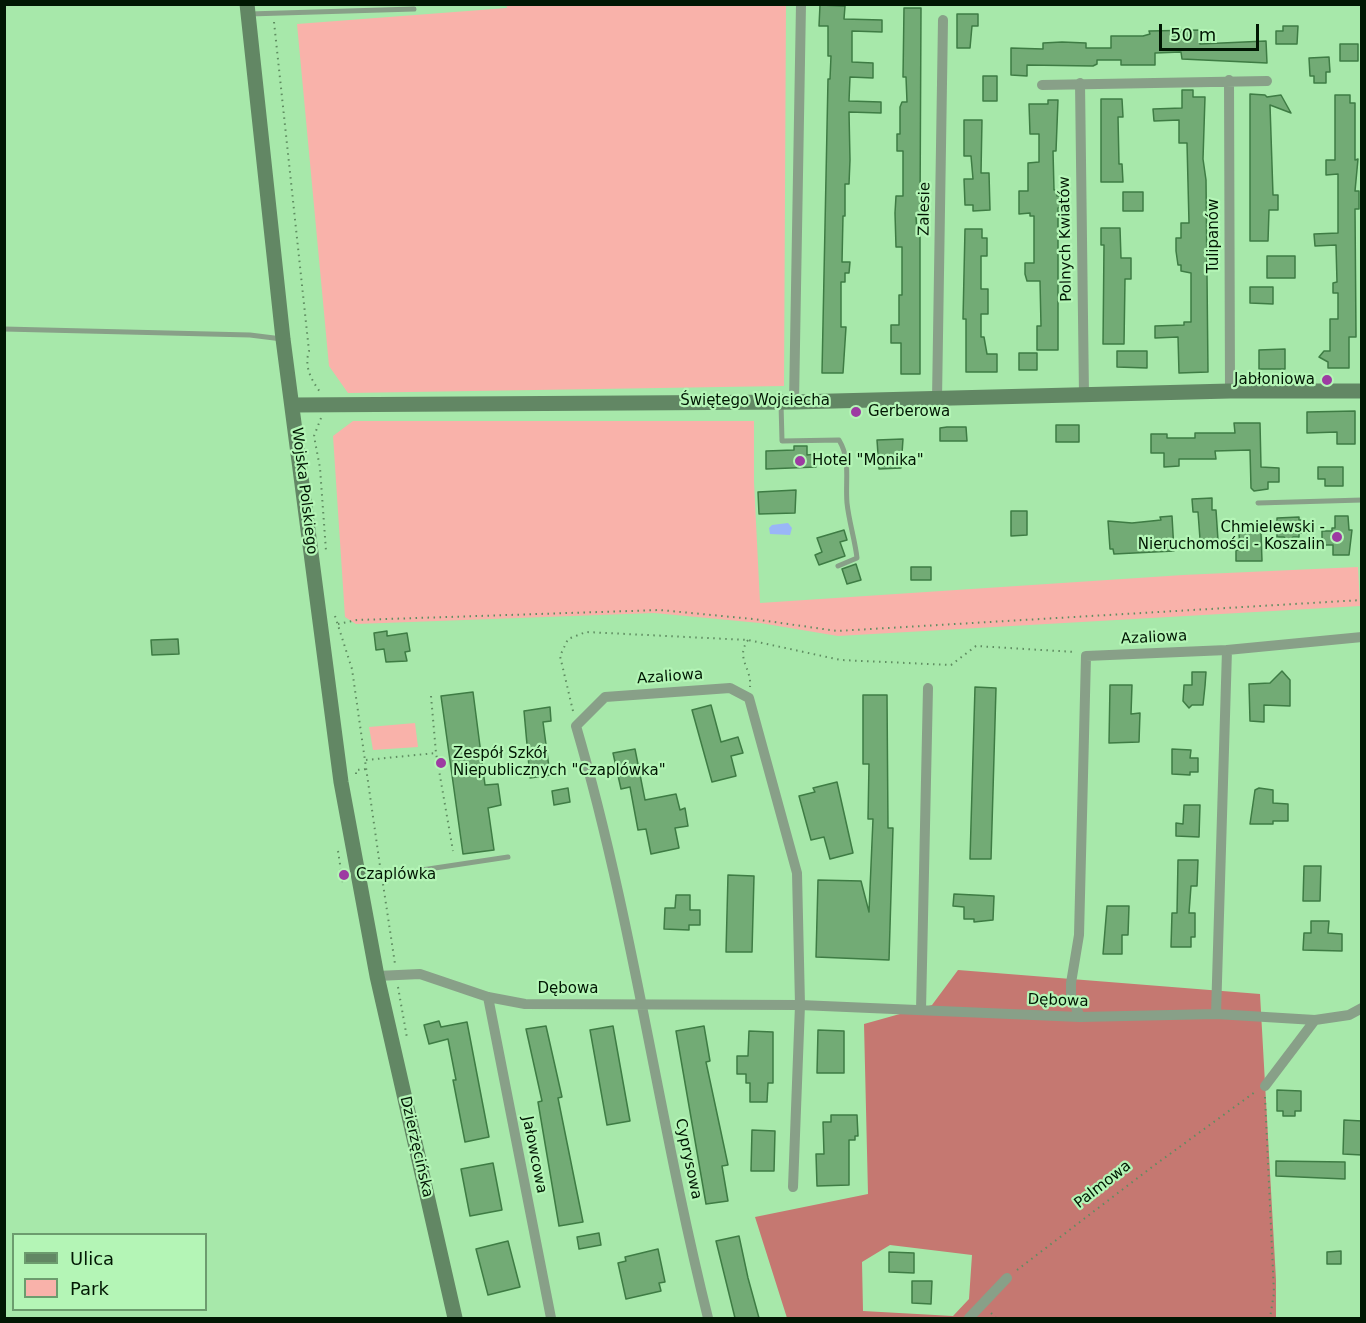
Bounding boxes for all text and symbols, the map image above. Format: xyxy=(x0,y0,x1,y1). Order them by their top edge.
scale bar xyxy=(1162,12,1262,50)
text: 50 m xyxy=(1170,24,1216,45)
street label: Polnych Kwiatów xyxy=(1056,176,1076,302)
street label: Zalesie xyxy=(916,182,934,236)
street label: Tulipanów xyxy=(1205,199,1223,273)
place label: Jabłoniowa xyxy=(1234,371,1315,389)
marker: Jabłoniowa xyxy=(1320,373,1334,387)
street label: Świętego Wojciecha xyxy=(680,392,830,410)
place label: Gerberowa xyxy=(868,403,950,421)
marker: Gerberowa xyxy=(849,405,863,419)
street label: Wojska Polskiego xyxy=(287,426,321,556)
place label: Hotel "Monika" xyxy=(812,452,924,470)
marker: Hotel "Monika" xyxy=(793,454,807,468)
place label: Chmielewski - Nieruchomości - Koszalin xyxy=(1138,519,1325,554)
marker: Chmielewski - Nieruchomości - Koszalin xyxy=(1330,530,1344,544)
street label: Azaliowa xyxy=(1120,627,1188,649)
street label: Azaliowa xyxy=(636,666,704,688)
place label: Zespół Szkół Niepublicznych "Czaplówka" xyxy=(453,745,666,780)
marker: Zespół Szkół Niepublicznych "Czaplówka" xyxy=(434,756,448,770)
place label: Czaplówka xyxy=(356,866,436,884)
marker: Czaplówka xyxy=(337,868,351,882)
street label: Dębowa xyxy=(538,980,598,998)
street label: Dębowa xyxy=(1027,991,1089,1011)
street label: Dzierżęcińska xyxy=(396,1095,436,1199)
street label: Jałowcowa xyxy=(518,1115,550,1195)
street label: Cyprysowa xyxy=(671,1117,705,1201)
street label: Palmowa xyxy=(1071,1157,1135,1213)
legend xyxy=(12,1233,207,1311)
text: Ulica xyxy=(70,1248,114,1269)
text: Park xyxy=(70,1278,109,1299)

